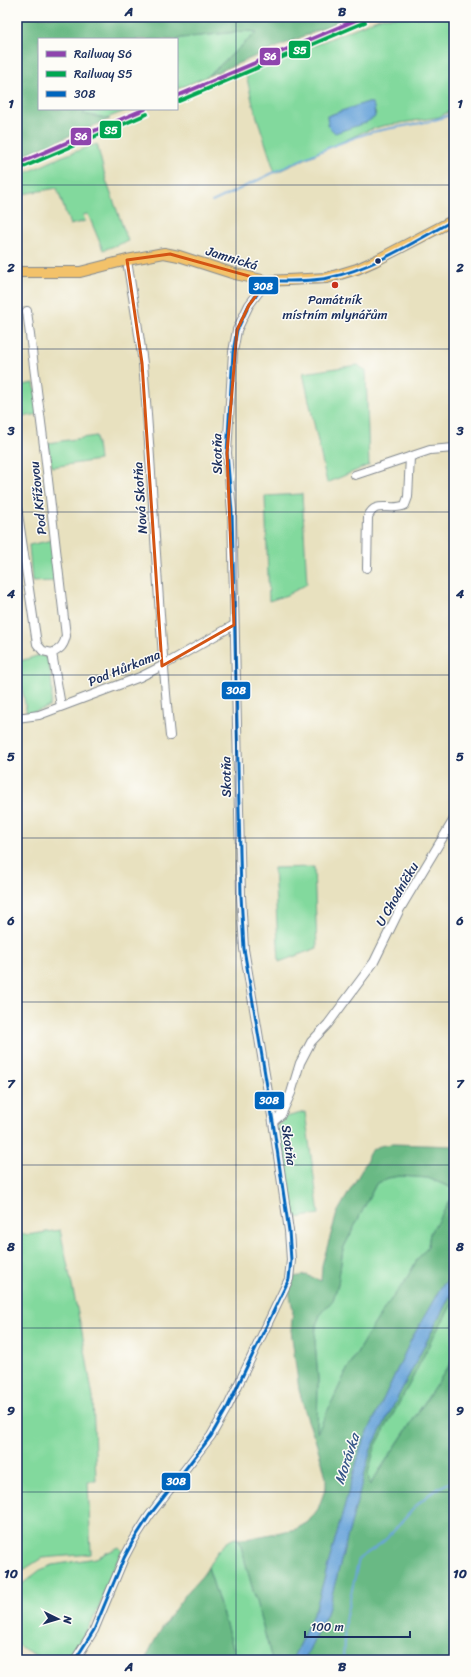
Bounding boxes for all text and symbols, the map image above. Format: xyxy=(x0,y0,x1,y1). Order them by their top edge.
text: A xyxy=(124,0,133,23)
text: B xyxy=(338,0,347,23)
legend xyxy=(38,38,178,110)
line badge: S5 xyxy=(288,40,311,59)
text: S5 xyxy=(292,41,307,60)
text: Railway S6 xyxy=(74,43,132,65)
line badge: S6 xyxy=(259,47,281,66)
text: S6 xyxy=(262,47,277,66)
text: Railway S5 xyxy=(74,63,133,85)
text: 308 xyxy=(74,83,95,105)
text: 1 xyxy=(8,92,14,115)
text: 1 xyxy=(457,92,463,115)
line badge: S5 xyxy=(99,120,122,139)
text: S5 xyxy=(103,121,118,140)
line badge: S6 xyxy=(70,127,92,146)
text: S6 xyxy=(73,127,88,146)
street label: Jamnická xyxy=(202,239,261,277)
text: 2 xyxy=(6,256,15,279)
unlabelled marker xyxy=(373,256,383,266)
text: 2 xyxy=(455,256,464,279)
line badge: 308 xyxy=(248,276,279,295)
text: 308 xyxy=(252,277,273,296)
marker: Památník místním mlynářům xyxy=(330,280,340,290)
place label: Památník místním mlynářům xyxy=(282,288,388,326)
text: 3 xyxy=(6,419,15,442)
text: 3 xyxy=(455,419,464,442)
street label: Skotňa xyxy=(205,433,229,475)
street label: Pod Křížovou xyxy=(23,460,53,536)
street label: Nová Skotňa xyxy=(126,461,154,535)
text: 4 xyxy=(6,582,16,605)
text: 4 xyxy=(455,582,465,605)
street label: Pod Hůrkama xyxy=(84,643,164,693)
line badge: 308 xyxy=(221,681,251,700)
text: 308 xyxy=(225,681,246,700)
text: 5 xyxy=(7,745,15,768)
text: 5 xyxy=(456,745,464,768)
street label: Skotňa xyxy=(214,756,238,798)
street label: U Chodníčku xyxy=(369,857,425,931)
text: 6 xyxy=(6,909,15,932)
text: 6 xyxy=(455,909,464,932)
text: 7 xyxy=(7,1072,16,1095)
text: 7 xyxy=(456,1072,465,1095)
line badge: 308 xyxy=(254,1091,285,1110)
text: 308 xyxy=(258,1091,279,1110)
street label: Skotňa xyxy=(275,1123,303,1167)
text: 8 xyxy=(6,1235,15,1258)
text: 8 xyxy=(455,1235,464,1258)
text: 9 xyxy=(7,1399,15,1422)
text: 9 xyxy=(456,1399,464,1422)
water label: Morávka xyxy=(327,1428,368,1488)
line badge: 308 xyxy=(161,1472,191,1491)
text: 308 xyxy=(165,1472,186,1491)
text: 10 xyxy=(4,1562,18,1585)
text: 10 xyxy=(453,1562,467,1585)
north arrow xyxy=(38,1599,78,1639)
scale bar xyxy=(305,1613,410,1639)
text: N xyxy=(58,1614,77,1625)
text: 100 m xyxy=(311,1616,344,1638)
text: A xyxy=(124,1655,133,1677)
text: B xyxy=(338,1655,347,1677)

